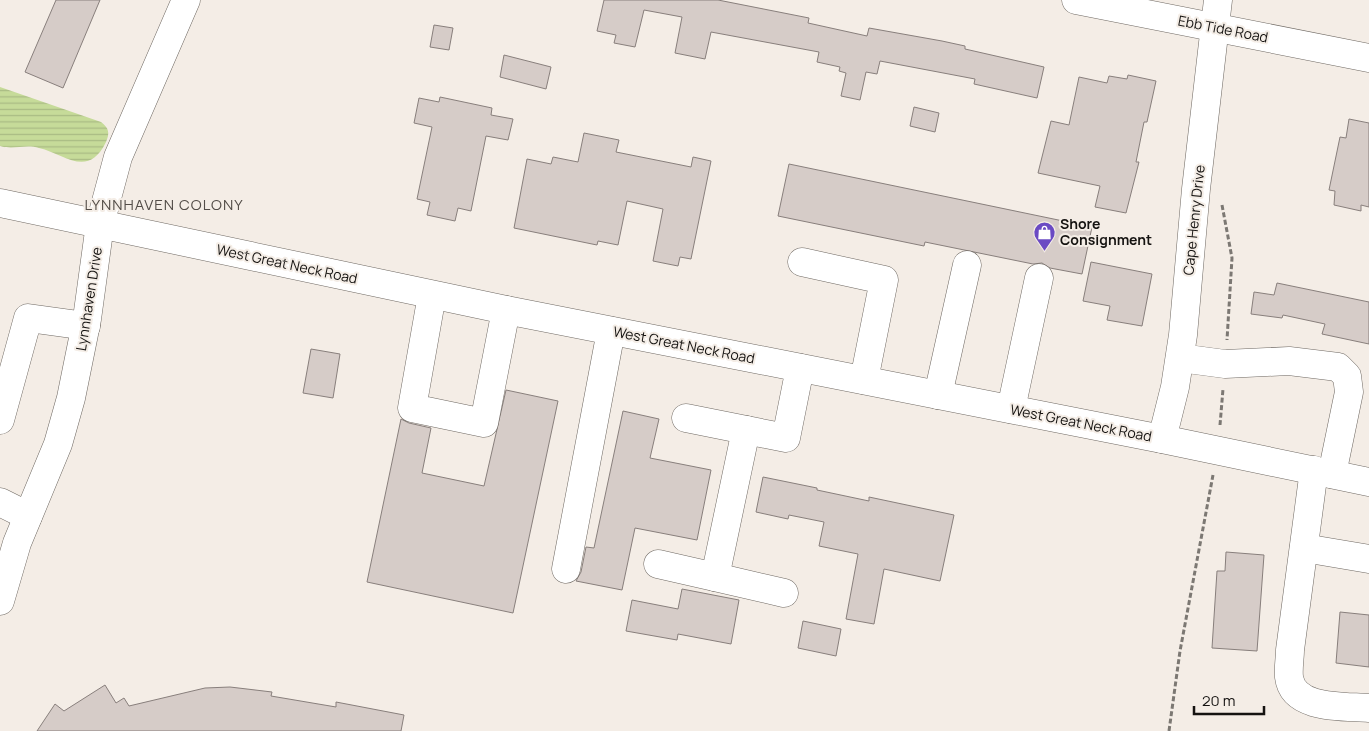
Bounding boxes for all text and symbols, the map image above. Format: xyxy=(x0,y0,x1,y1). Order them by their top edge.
street label: Ebb Tide Road xyxy=(1176,10,1270,47)
street label: Cape Henry Drive xyxy=(1178,164,1209,276)
district label: LYNNHAVEN COLONY xyxy=(84,194,244,215)
place label: Shore Consignment xyxy=(1060,214,1152,249)
shop icon: Shore Consignment xyxy=(1032,220,1056,251)
street label: West Great Neck Road xyxy=(215,239,359,288)
street label: Lynnhaven Drive xyxy=(71,246,106,352)
street label: West Great Neck Road xyxy=(612,321,756,368)
street label: West Great Neck Road xyxy=(1009,399,1153,446)
scale bar xyxy=(1194,684,1264,716)
text: 20 m xyxy=(1202,690,1235,711)

